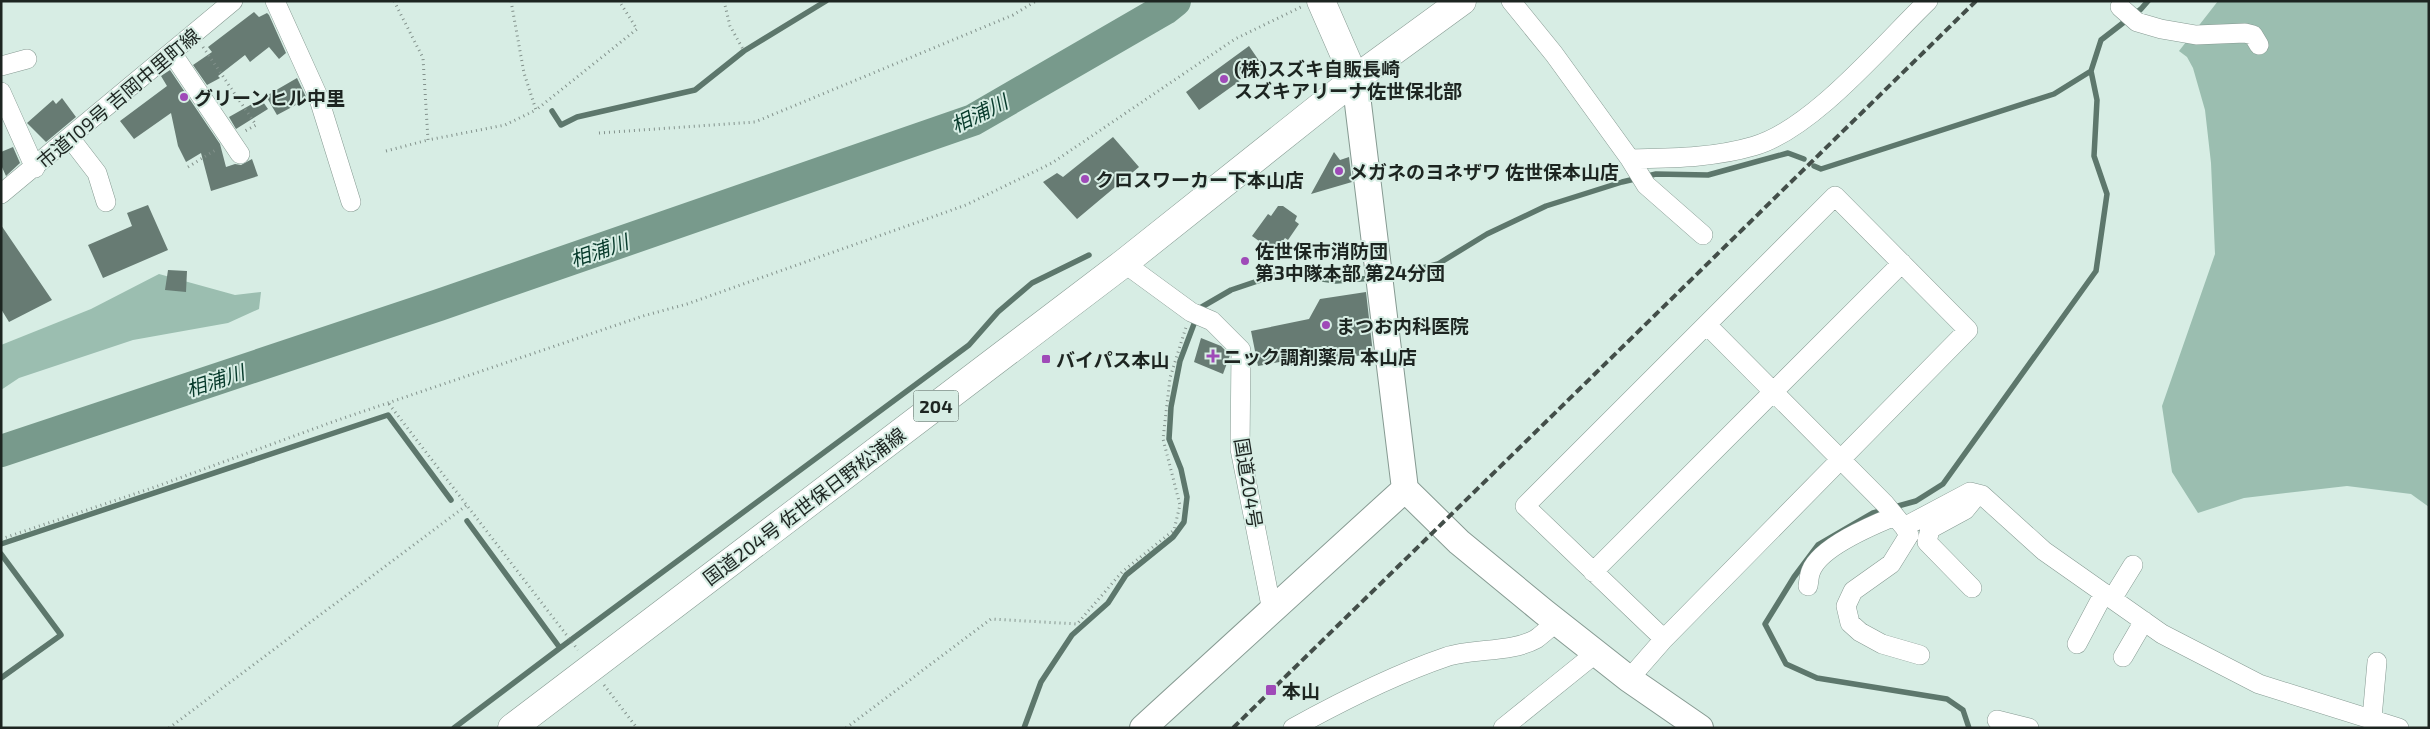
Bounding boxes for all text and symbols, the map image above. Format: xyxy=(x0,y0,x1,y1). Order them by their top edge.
street label: 市道109号 吉岡中里町線 xyxy=(32,23,204,173)
place label: (株)スズキ自販長崎 スズキアリーナ佐世保北部 xyxy=(1234,57,1462,102)
marker: (株)スズキ自販長崎 スズキアリーナ佐世保北部 xyxy=(1218,73,1230,85)
place label: グリーンヒル中里 xyxy=(194,86,345,109)
water label: 相浦川 xyxy=(947,88,1013,137)
marker: グリーンヒル中里 xyxy=(178,91,190,103)
place label: メガネのヨネザワ 佐世保本山店 xyxy=(1349,160,1619,183)
marker: メガネのヨネザワ 佐世保本山店 xyxy=(1333,165,1345,177)
place label: クロスワーカー下本山店 xyxy=(1095,168,1304,191)
marker: クロスワーカー下本山店 xyxy=(1079,173,1091,185)
water label: 相浦川 xyxy=(567,228,633,271)
place label: 佐世保市消防団 第3中隊本部 第24分団 xyxy=(1255,239,1445,284)
marker: 佐世保市消防団 第3中隊本部 第24分団 xyxy=(1239,255,1251,267)
place label: まつお内科医院 xyxy=(1336,314,1469,337)
marker: まつお内科医院 xyxy=(1320,319,1332,331)
place label: ニック調剤薬局 本山店 xyxy=(1223,345,1417,368)
place label: バイパス本山 xyxy=(1056,348,1170,371)
marker: ニック調剤薬局 本山店 xyxy=(1207,350,1219,362)
marker: バイパス本山 xyxy=(1040,353,1052,365)
water label: 相浦川 xyxy=(183,359,249,401)
road number: 204 xyxy=(914,391,958,422)
street label: 国道204号 佐世保日野松浦線 xyxy=(698,422,910,590)
street label: 国道204号 xyxy=(1231,436,1267,530)
place label: 本山 xyxy=(1282,679,1320,702)
marker: 本山 xyxy=(1264,683,1278,697)

